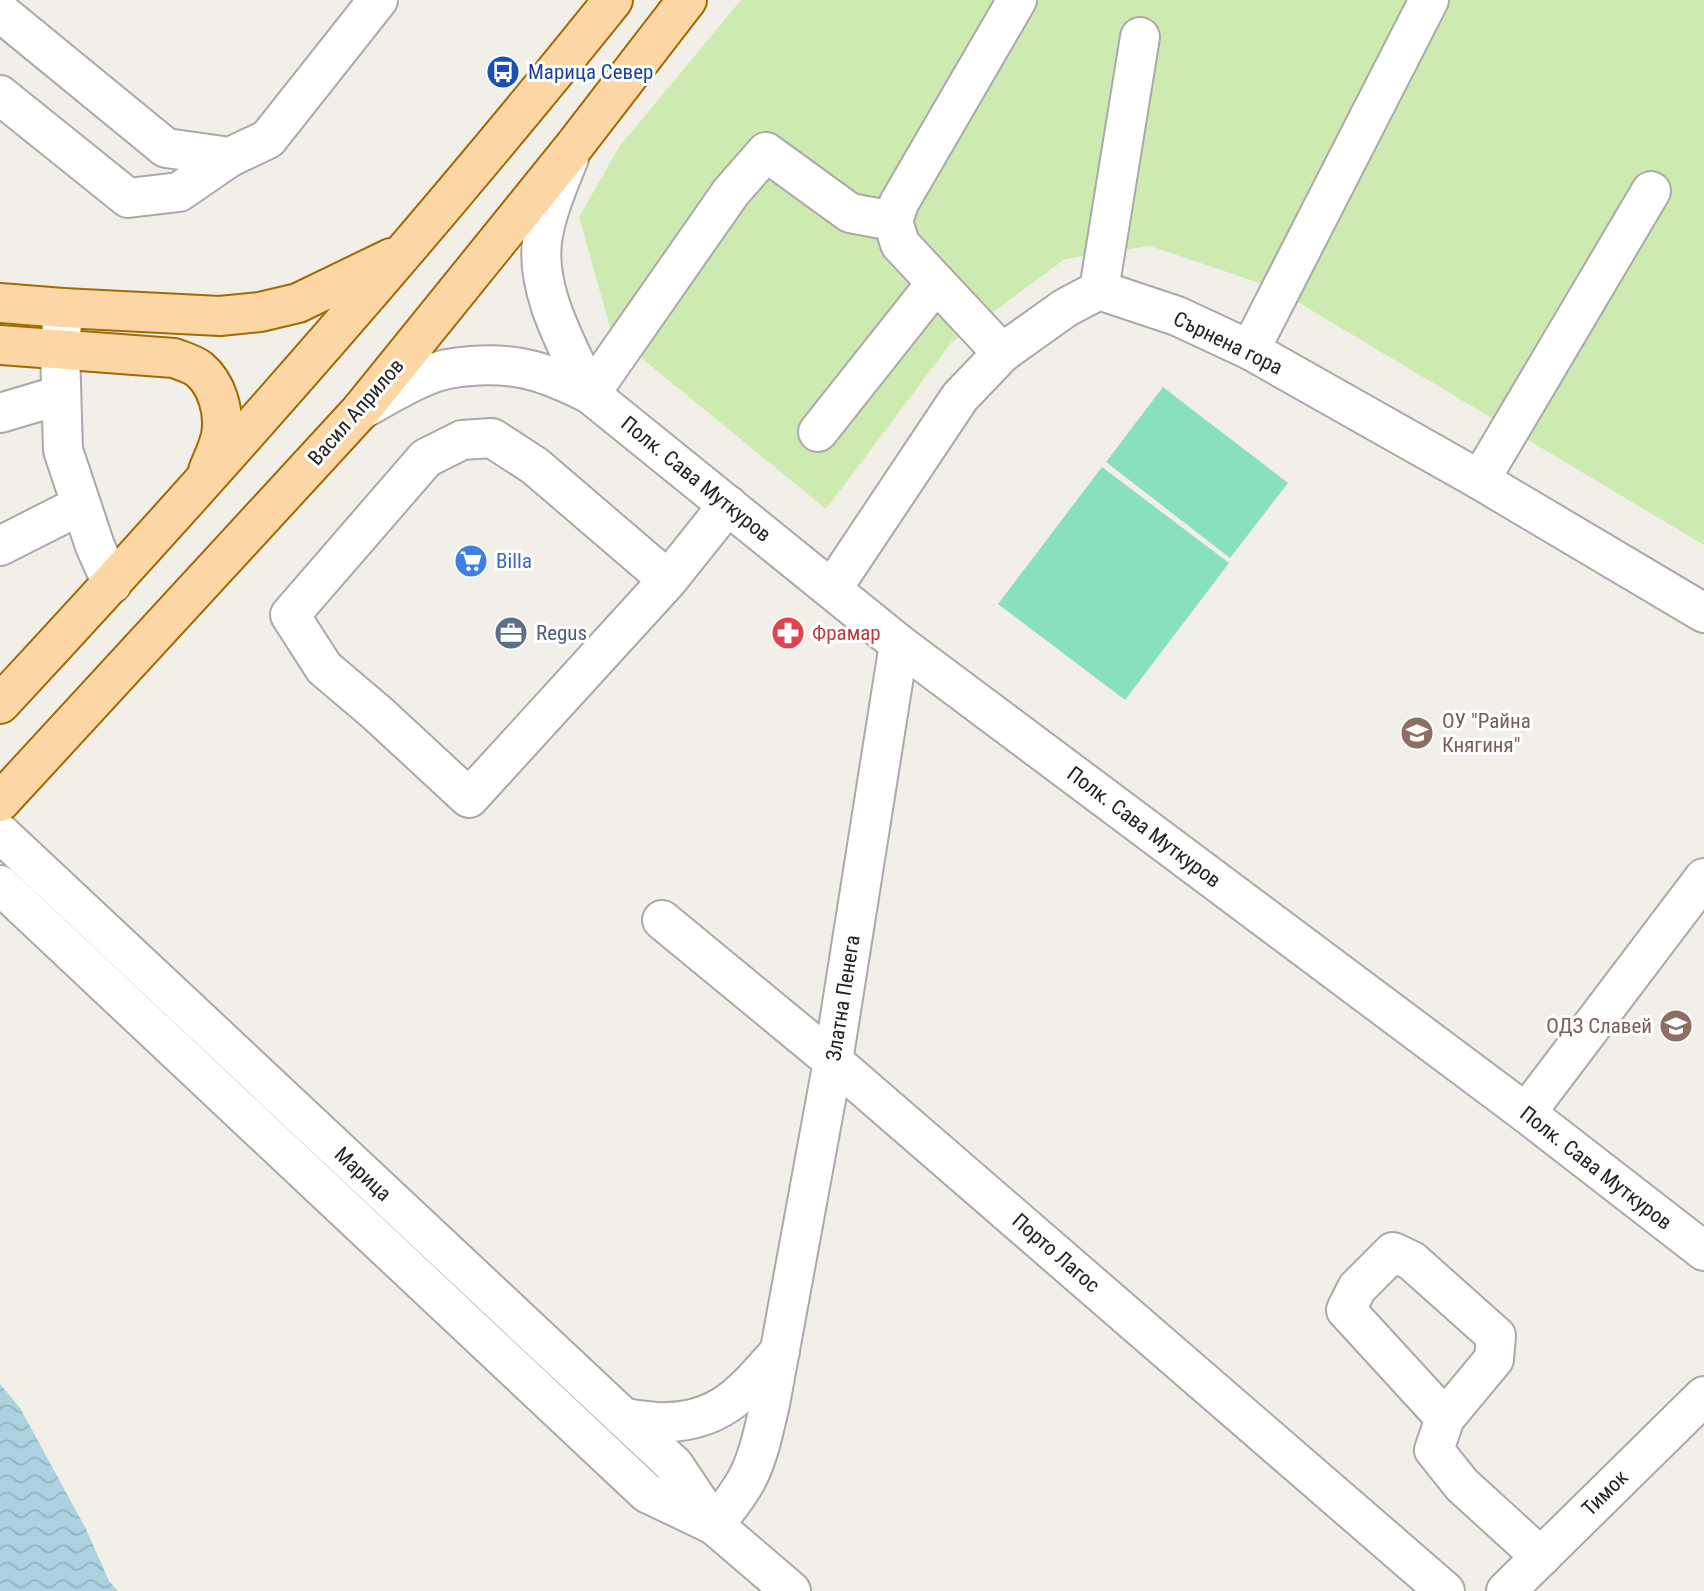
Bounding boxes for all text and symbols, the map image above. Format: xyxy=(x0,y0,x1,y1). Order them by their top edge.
bus stop icon: Марица Север xyxy=(484,53,522,91)
place label: Марица Север xyxy=(528,60,653,84)
street label: Сърнена гора xyxy=(1170,306,1286,380)
street label: Васил Априлов xyxy=(303,354,409,470)
street label: Полк. Сава Муткуров xyxy=(616,411,776,547)
supermarket icon: Billa xyxy=(452,542,490,580)
place label: Billa xyxy=(496,549,532,573)
office icon: Regus xyxy=(492,614,530,652)
pharmacy icon: Фрамар xyxy=(769,614,807,652)
place label: Regus xyxy=(536,621,587,645)
place label: Фрамар xyxy=(812,621,881,645)
place label: ОУ "Райна Княгиня" xyxy=(1442,709,1531,757)
school or university icon: ОУ "Райна Княгиня" xyxy=(1398,714,1436,752)
street label: Полк. Сава Муткуров xyxy=(1063,761,1225,893)
street label: Златна Пенега xyxy=(821,933,865,1063)
school or university icon: ОДЗ Славей xyxy=(1657,1007,1695,1045)
place label: ОДЗ Славей xyxy=(1546,1014,1652,1038)
street label: Полк. Сава Муткуров xyxy=(1515,1101,1677,1235)
street label: Марица xyxy=(330,1142,396,1206)
street label: Порто Лагос xyxy=(1007,1209,1105,1297)
street label: Тимок xyxy=(1577,1465,1633,1521)

